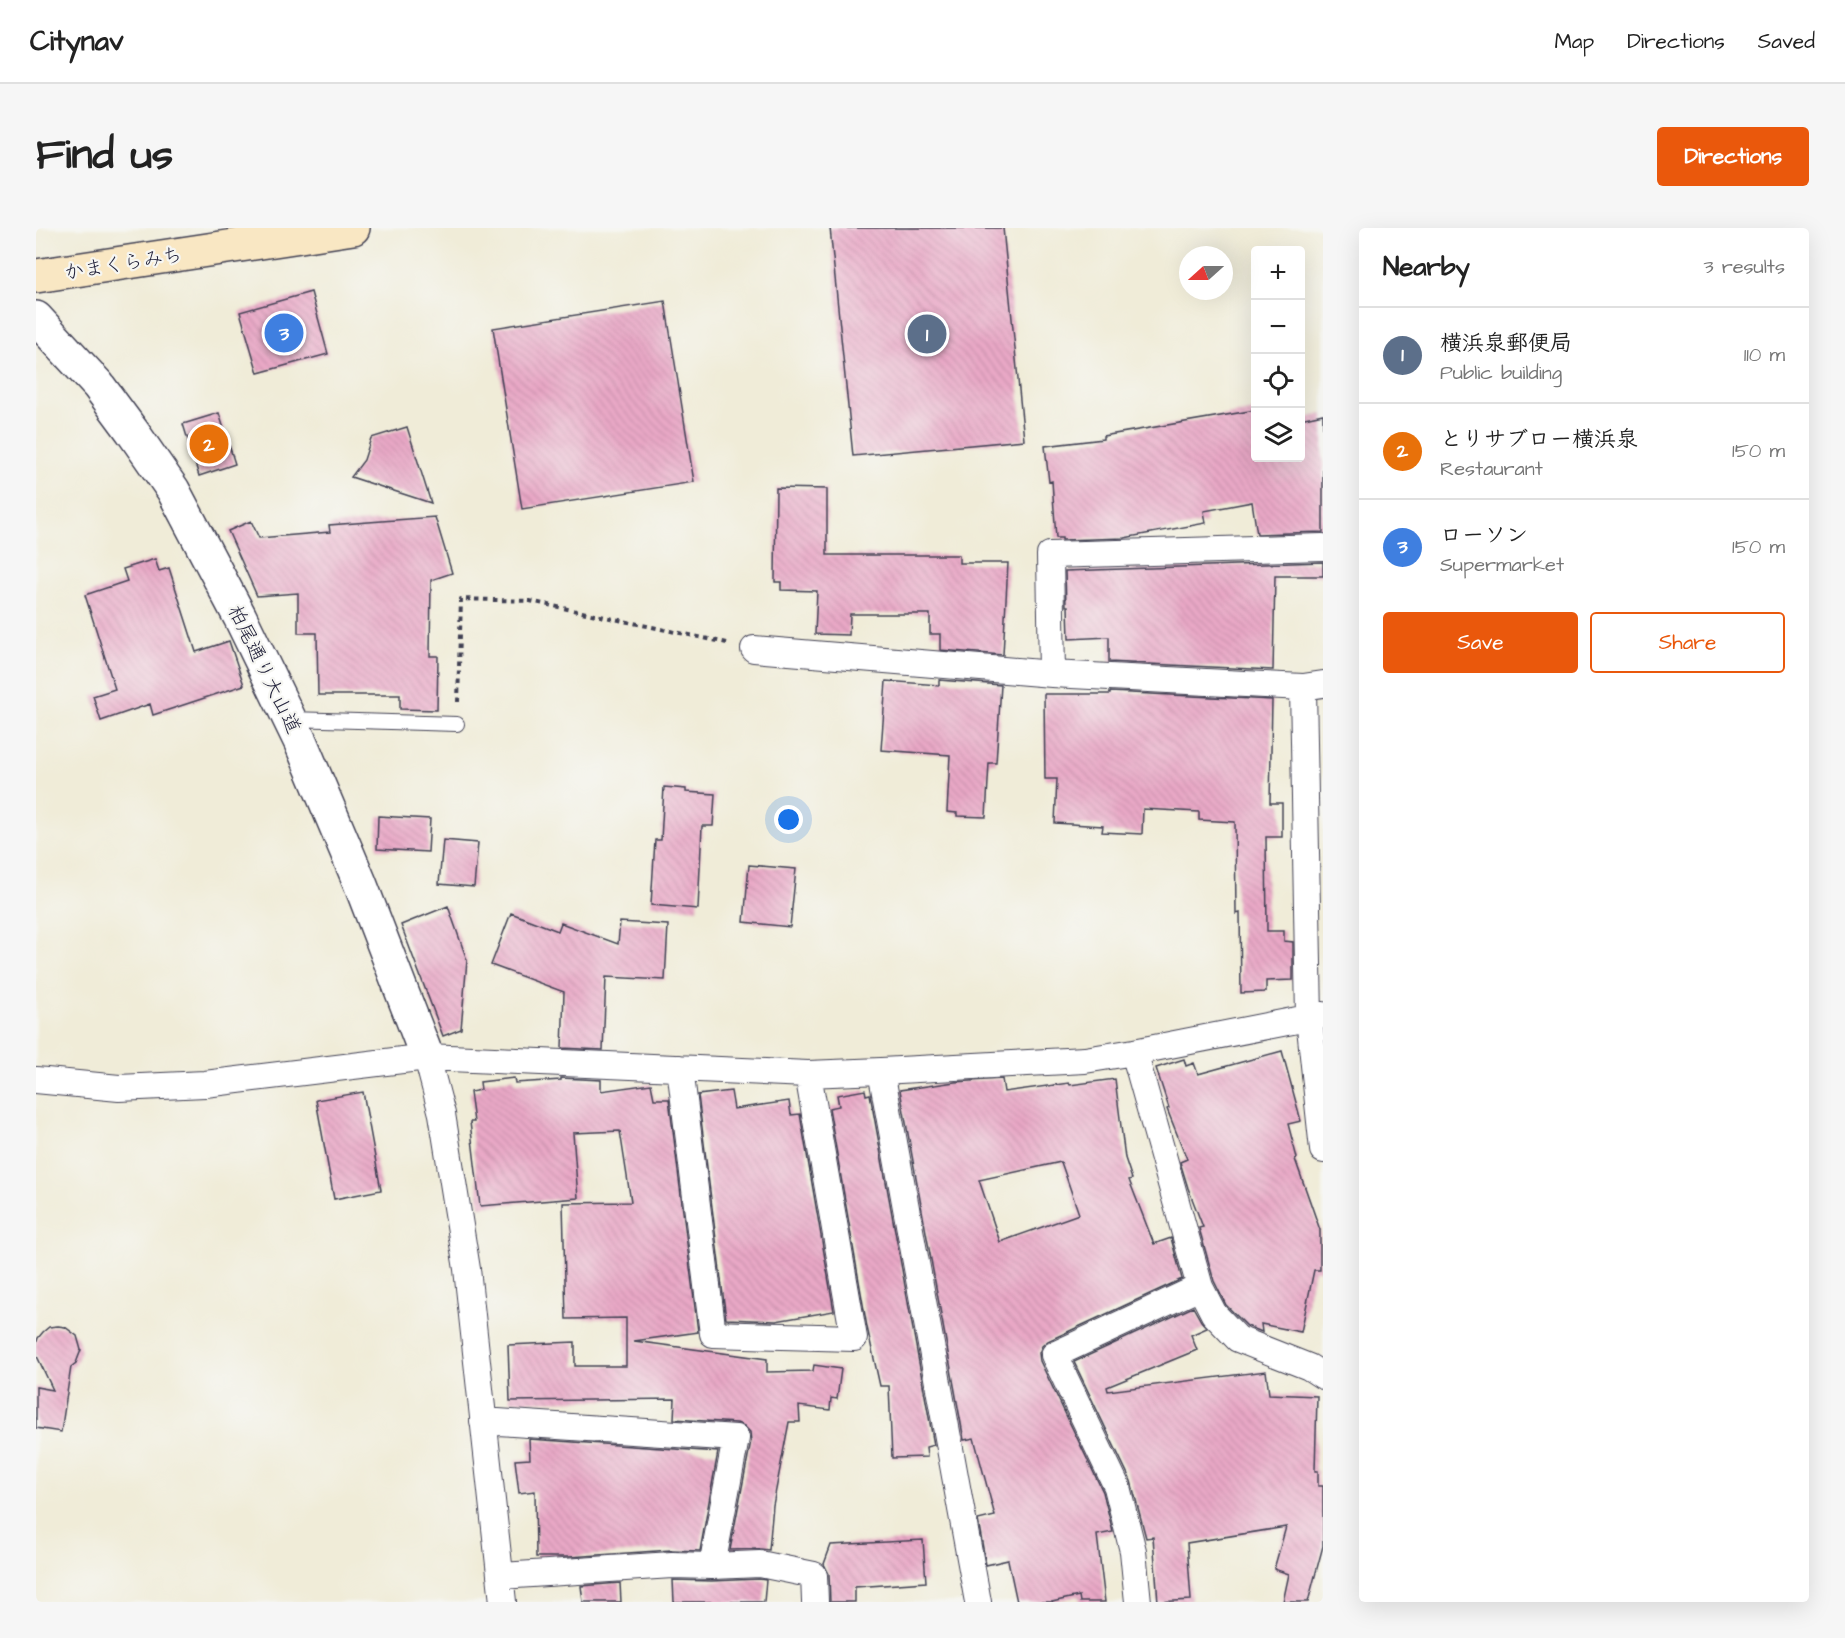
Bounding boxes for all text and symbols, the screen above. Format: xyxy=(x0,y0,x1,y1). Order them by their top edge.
text: Citynav xyxy=(30,22,124,61)
text: Map xyxy=(1554,27,1594,56)
text: Directions xyxy=(1627,27,1725,56)
text: Saved xyxy=(1758,27,1815,56)
text: Find us xyxy=(36,127,173,185)
button: Directions xyxy=(1657,127,1809,186)
street label: かまくらみち xyxy=(62,241,184,287)
north arrow xyxy=(1179,246,1233,300)
map controls xyxy=(1251,246,1305,462)
button: + xyxy=(1251,246,1305,300)
text: Nearby xyxy=(1383,249,1470,285)
text: 3 results xyxy=(1703,253,1785,281)
button: − xyxy=(1251,300,1305,354)
pin: 3 xyxy=(264,310,304,356)
pin: 1 xyxy=(908,312,946,356)
text: 横浜泉郵便局 xyxy=(1440,328,1572,359)
text: 1 xyxy=(1401,341,1404,369)
text: 110 m xyxy=(1744,341,1785,369)
button: locate xyxy=(1251,354,1305,408)
text: Public building xyxy=(1440,359,1562,387)
button: layers xyxy=(1251,408,1305,462)
pin: 2 xyxy=(190,422,228,466)
text: とりサブロー横浜泉 xyxy=(1440,424,1638,455)
text: 2 xyxy=(1397,437,1408,465)
text: 150 m xyxy=(1732,437,1785,465)
text: Restaurant xyxy=(1440,455,1543,483)
text: ローソン xyxy=(1440,520,1528,551)
text: 3 xyxy=(1397,533,1408,561)
text: 150 m xyxy=(1732,533,1785,561)
text: Supermarket xyxy=(1440,551,1564,579)
street label: 柏尾通り大山道 xyxy=(221,600,307,738)
button: Save xyxy=(1383,612,1578,673)
button: Share xyxy=(1590,612,1785,673)
your location xyxy=(774,805,803,834)

